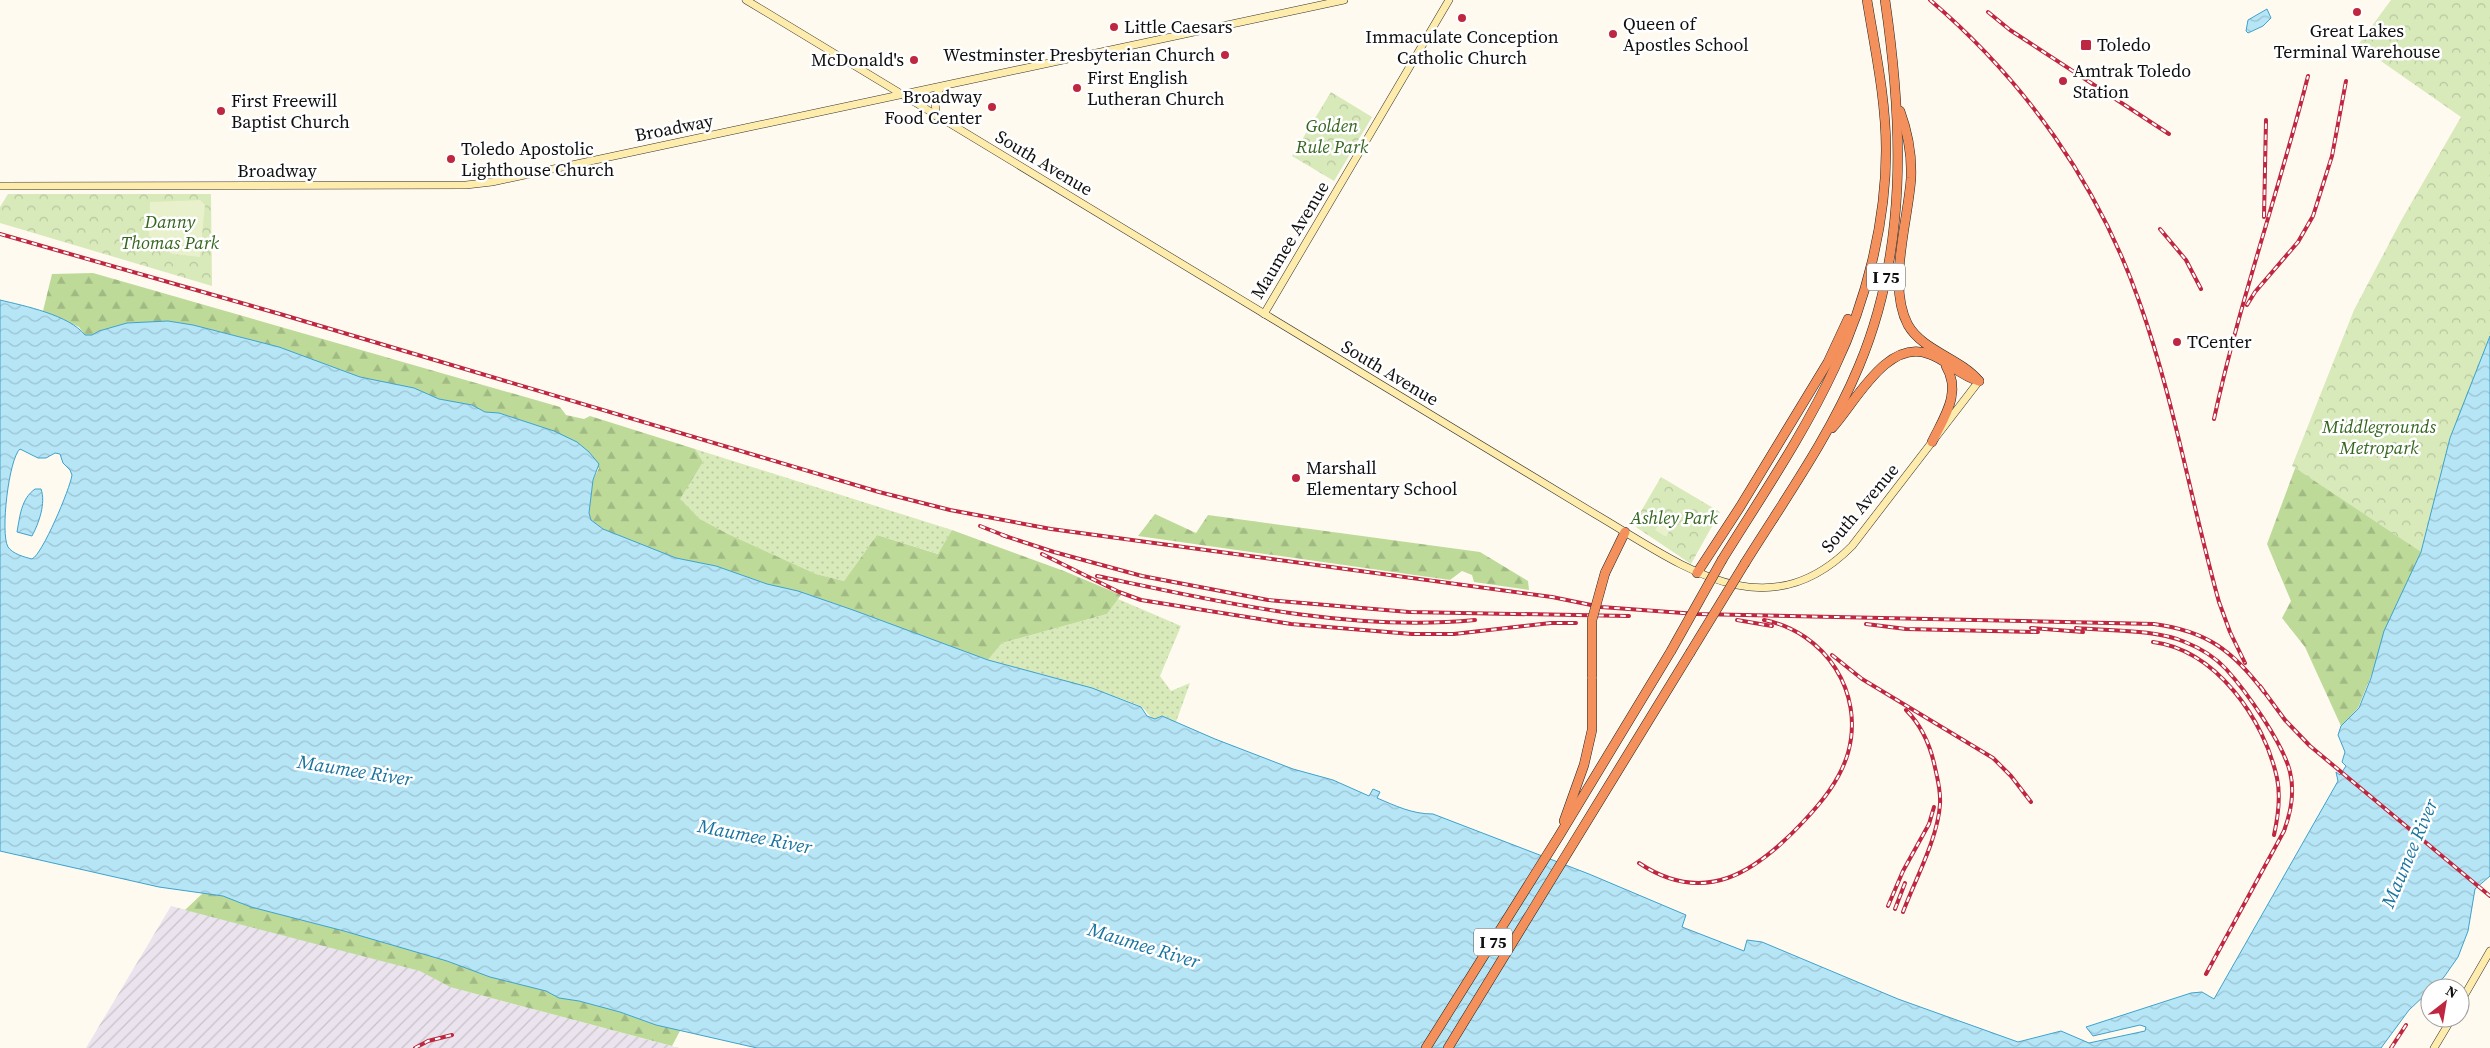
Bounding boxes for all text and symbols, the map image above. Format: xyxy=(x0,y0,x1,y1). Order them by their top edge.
marker: Great Lakes Terminal Warehouse xyxy=(2351,6,2363,18)
place label: Queen of Apostles School xyxy=(1623,11,1749,57)
marker: Immaculate Conception Catholic Church xyxy=(1456,12,1468,24)
place label: Little Caesars xyxy=(1124,14,1233,39)
place label: Great Lakes Terminal Warehouse xyxy=(2274,18,2440,64)
marker: Little Caesars xyxy=(1108,21,1120,33)
place label: Immaculate Conception Catholic Church xyxy=(1365,24,1559,70)
marker: Queen of Apostles School xyxy=(1607,28,1619,40)
place label: Toledo xyxy=(2097,32,2151,57)
marker: Toledo xyxy=(2079,38,2093,52)
place label: Westminster Presbyterian Church xyxy=(943,42,1215,67)
place label: McDonald's xyxy=(811,47,904,72)
marker: Westminster Presbyterian Church xyxy=(1219,49,1231,61)
marker: McDonald's xyxy=(908,54,920,66)
place label: Amtrak Toledo Station xyxy=(2073,58,2191,104)
place label: First English Lutheran Church xyxy=(1087,65,1225,111)
marker: Amtrak Toledo Station xyxy=(2057,75,2069,87)
marker: First English Lutheran Church xyxy=(1071,82,1083,94)
place label: Broadway Food Center xyxy=(884,84,983,130)
place label: First Freewill Baptist Church xyxy=(231,88,350,134)
marker: Broadway Food Center xyxy=(986,101,998,113)
marker: First Freewill Baptist Church xyxy=(215,105,227,117)
street label: Broadway xyxy=(632,108,716,147)
park label: Golden Rule Park xyxy=(1295,113,1369,159)
street label: South Avenue xyxy=(991,124,1098,201)
place label: Toledo Apostolic Lighthouse Church xyxy=(461,136,615,182)
marker: Toledo Apostolic Lighthouse Church xyxy=(445,153,457,165)
street label: Broadway xyxy=(237,158,318,183)
street label: Maumee Avenue xyxy=(1245,176,1335,303)
park label: Danny Thomas Park xyxy=(121,209,220,255)
road number: I 75 xyxy=(1867,264,1905,290)
place label: TCenter xyxy=(2187,329,2252,354)
street label: South Avenue xyxy=(1337,334,1444,411)
marker: TCenter xyxy=(2171,336,2183,348)
park label: Middlegrounds Metropark xyxy=(2321,414,2436,460)
place label: Marshall Elementary School xyxy=(1306,455,1457,501)
street label: South Avenue xyxy=(1815,458,1904,558)
marker: Marshall Elementary School xyxy=(1290,472,1302,484)
park label: Ashley Park xyxy=(1629,505,1718,530)
water label: Maumee River xyxy=(295,748,415,792)
water label: Maumee River xyxy=(2374,793,2444,912)
water label: Maumee River xyxy=(695,812,816,860)
water label: Maumee River xyxy=(1084,915,1204,975)
road number: I 75 xyxy=(1474,929,1512,956)
north arrow xyxy=(2420,978,2470,1028)
text: N xyxy=(2442,981,2461,1003)

